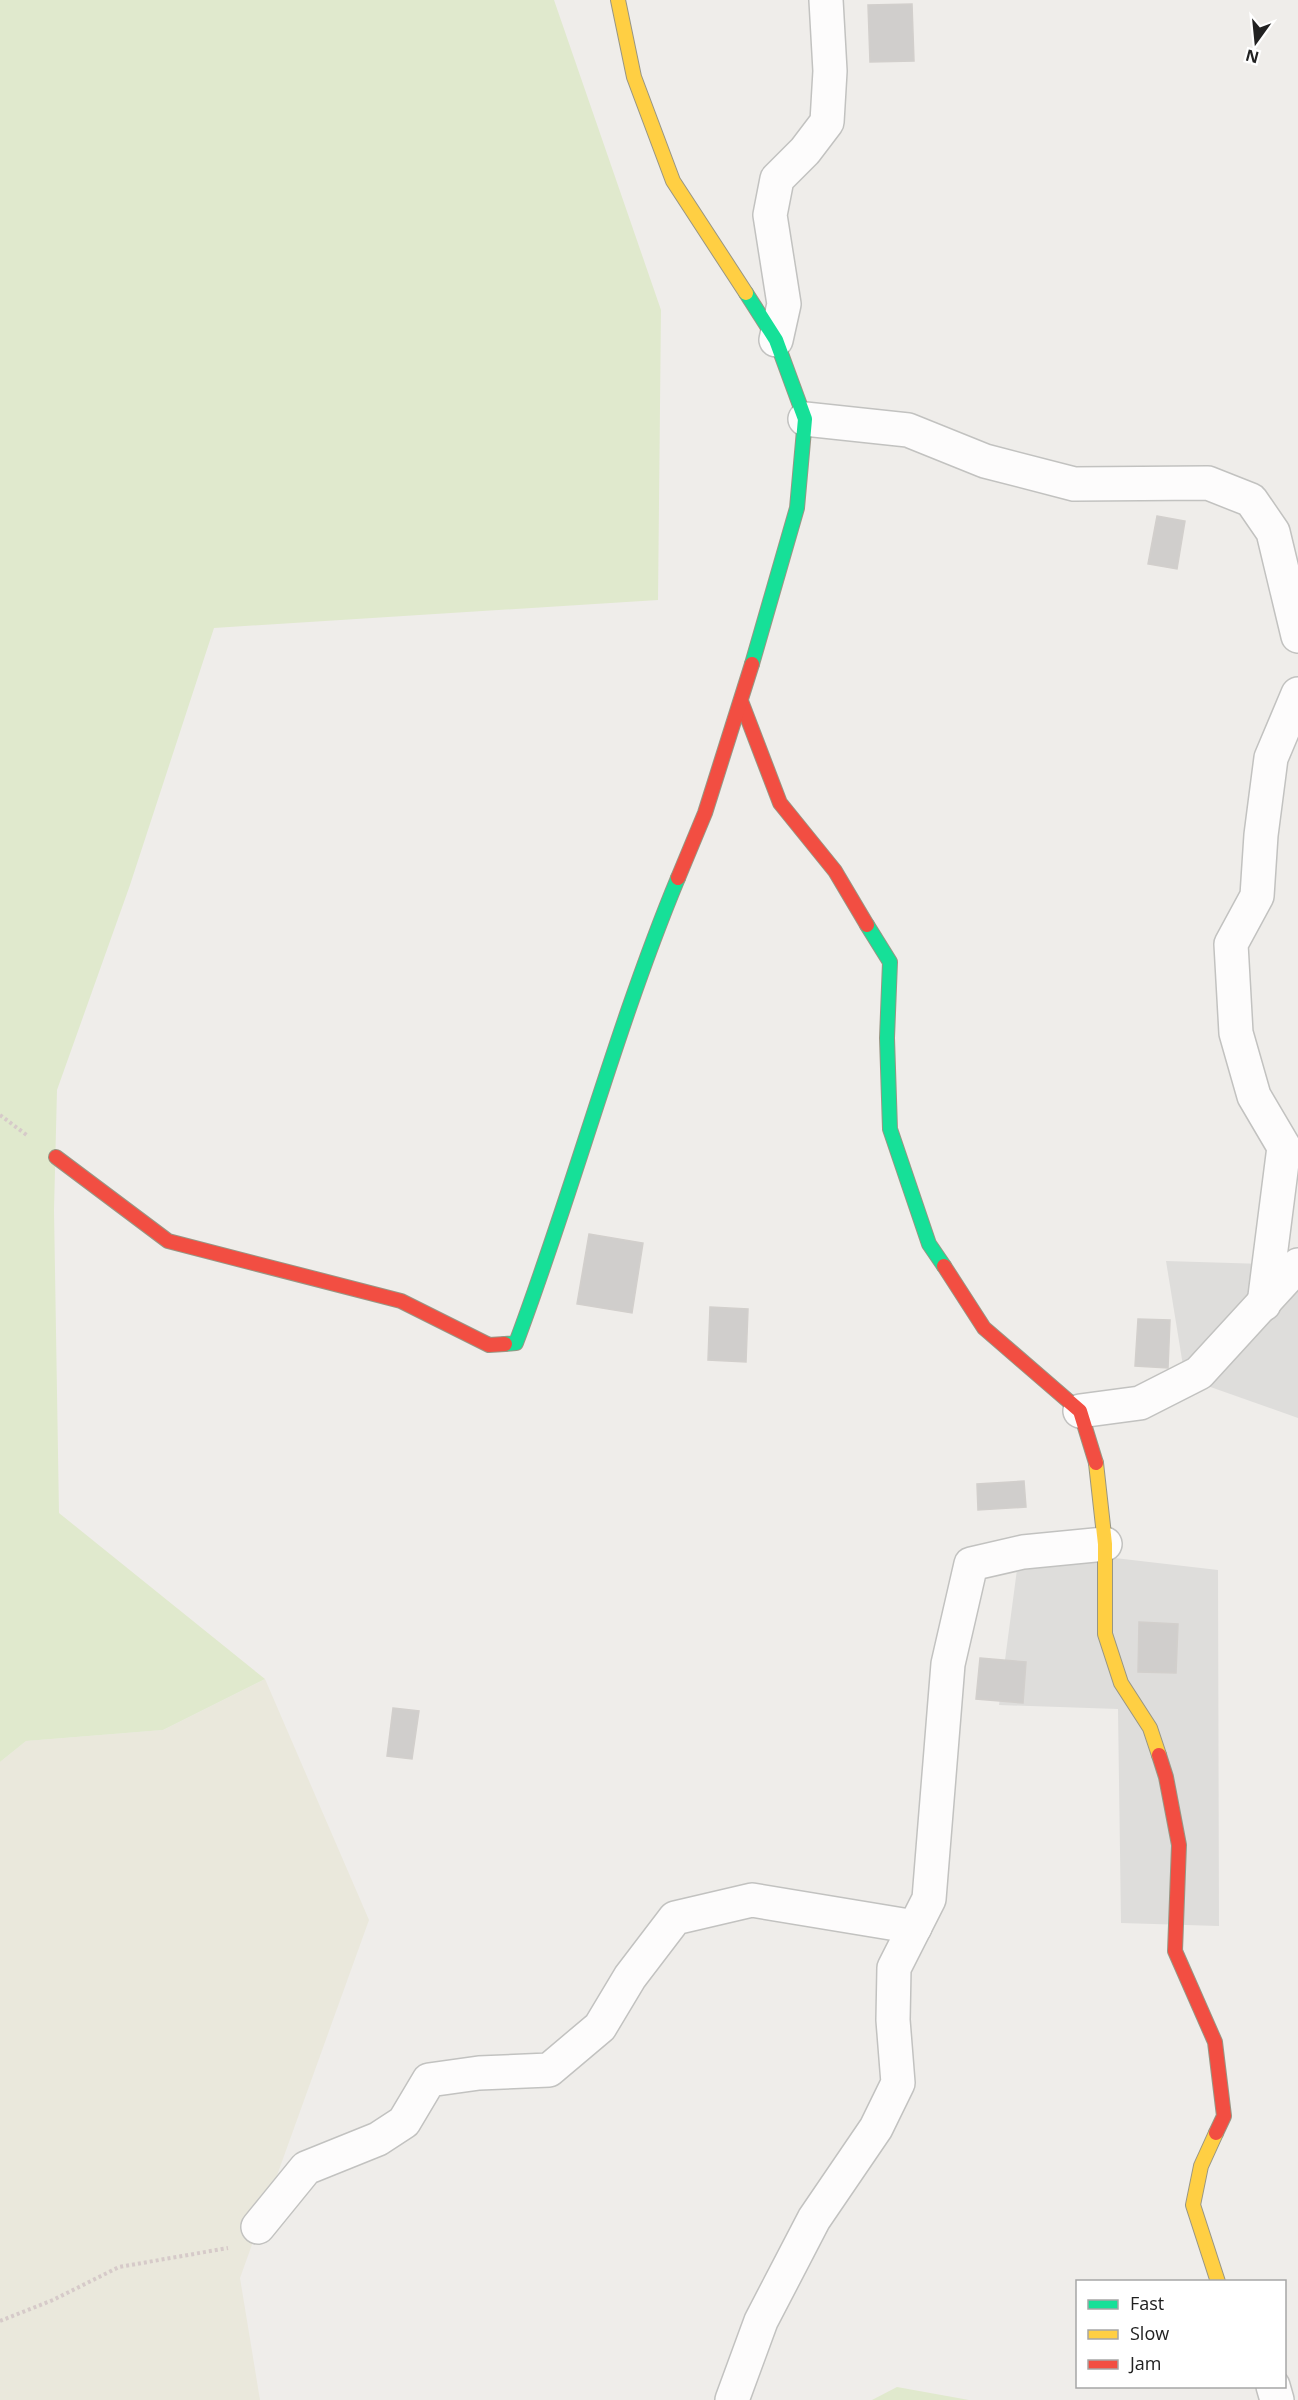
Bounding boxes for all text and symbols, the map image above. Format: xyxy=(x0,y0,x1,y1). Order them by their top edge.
north arrow xyxy=(1226,12,1286,72)
text: N xyxy=(1243,44,1261,69)
legend xyxy=(1076,2280,1286,2388)
text: Fast xyxy=(1130,2291,1164,2315)
text: Slow xyxy=(1130,2321,1169,2345)
text: Jam xyxy=(1128,2351,1162,2375)

